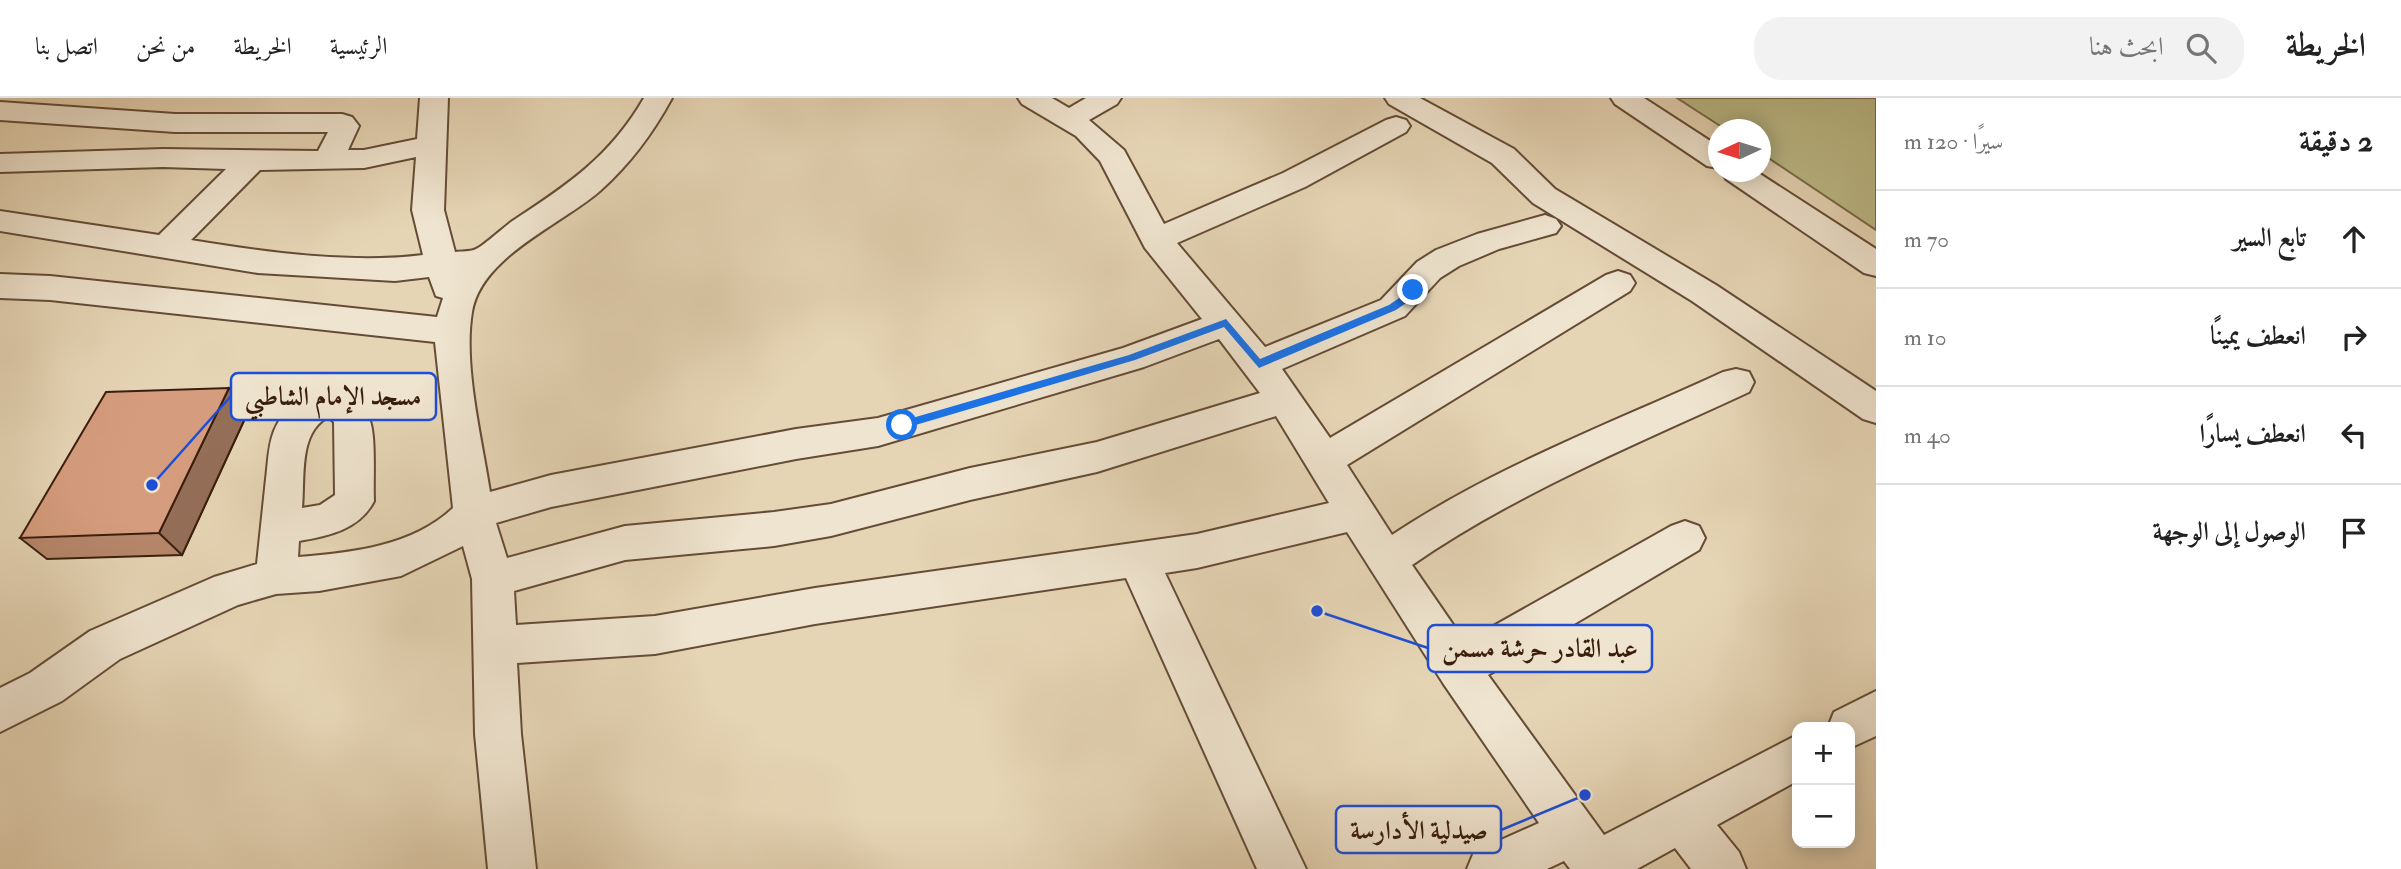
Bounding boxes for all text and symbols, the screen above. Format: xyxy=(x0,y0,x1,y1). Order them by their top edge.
search box xyxy=(1754,17,2244,80)
text: الخريطة xyxy=(2286,25,2366,66)
icon: search xyxy=(2182,29,2220,67)
text: اتصل بنا xyxy=(35,31,98,62)
text: من نحن xyxy=(136,31,195,62)
text: الخريطة xyxy=(233,31,292,62)
text: الرئيسية xyxy=(330,31,387,62)
text: ابحث هنا xyxy=(2089,31,2164,63)
north arrow xyxy=(1708,119,1771,182)
text: 2 دقيقة xyxy=(2299,123,2373,160)
text: سيرًا · 120 m xyxy=(1904,127,2003,156)
icon: ahead xyxy=(2335,220,2373,258)
text: تابع السير xyxy=(2233,222,2306,254)
text: 70 m xyxy=(1904,225,1949,254)
route end xyxy=(1397,274,1428,305)
icon: right xyxy=(2335,318,2373,356)
text: انعطف يمينًا xyxy=(2210,320,2306,352)
text: 10 m xyxy=(1904,323,1947,352)
callout: مسجد الإمام الشاطبي xyxy=(231,373,436,420)
text: مسجد الإمام الشاطبي xyxy=(245,381,421,421)
route start xyxy=(886,409,917,440)
icon: left xyxy=(2335,416,2373,454)
text: انعطف يسارًا xyxy=(2200,418,2306,450)
text: 40 m xyxy=(1904,421,1951,450)
icon: arrive xyxy=(2335,514,2373,552)
text: الوصول إلى الوجهة xyxy=(2153,516,2306,548)
callout: عبد القادر حرشة مسمن xyxy=(1428,625,1652,672)
text: عبد القادر حرشة مسمن xyxy=(1442,633,1638,666)
map controls xyxy=(1792,722,1855,848)
button: + xyxy=(1792,722,1855,785)
button: − xyxy=(1792,785,1855,848)
callout: صيدلية الأدارسة xyxy=(1336,806,1501,853)
text: صيدلية الأدارسة xyxy=(1350,811,1488,847)

